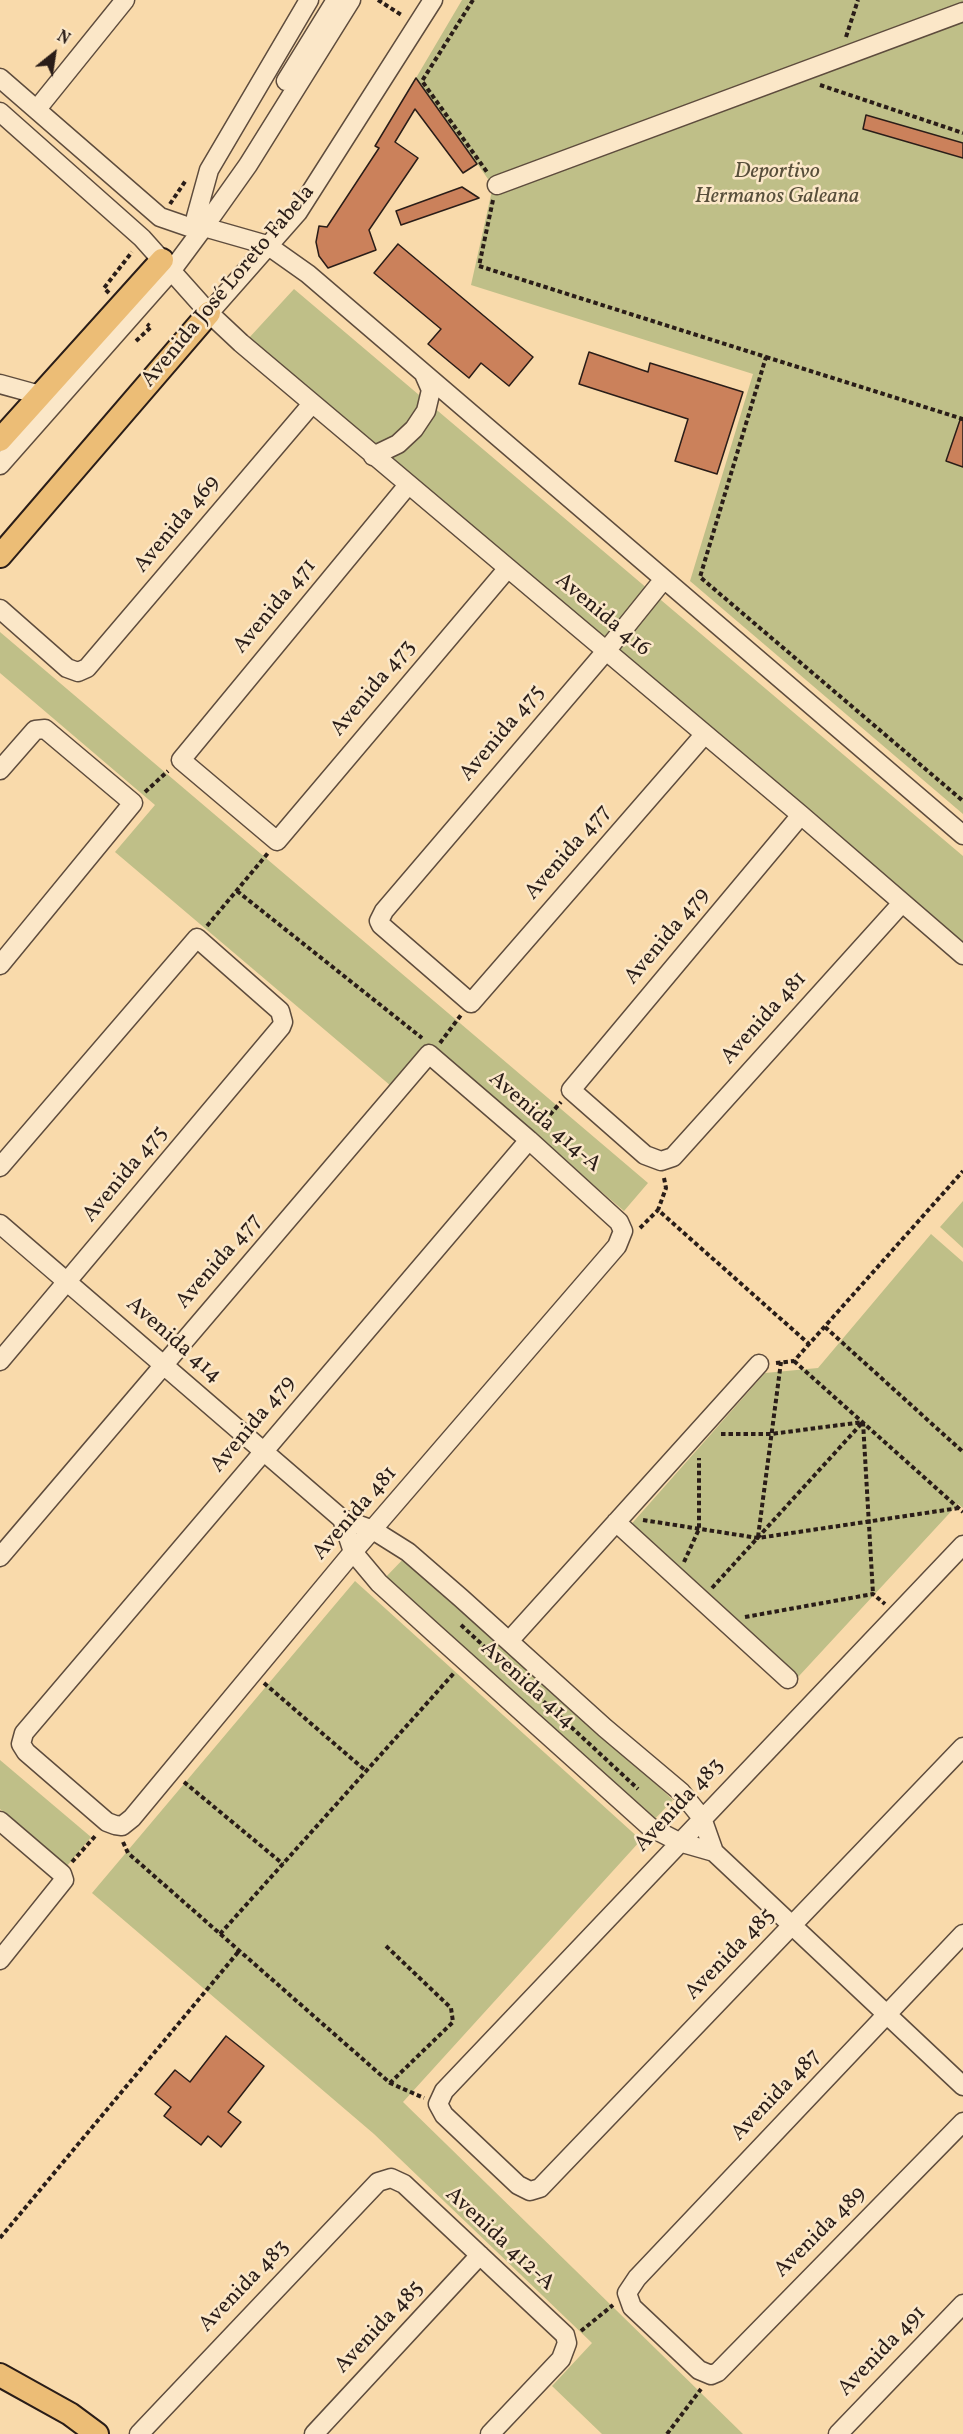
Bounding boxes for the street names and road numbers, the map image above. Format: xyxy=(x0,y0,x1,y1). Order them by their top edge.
street label: Avenida José Loreto Fabela xyxy=(137,180,321,394)
street label: Avenida 469 xyxy=(130,471,226,579)
street label: Avenida 471 xyxy=(229,554,323,660)
street label: Avenida 416 xyxy=(549,569,655,663)
street label: Avenida 473 xyxy=(326,635,422,743)
street label: Avenida 475 xyxy=(455,680,551,788)
street label: Avenida 477 xyxy=(520,800,618,906)
street label: Avenida 479 xyxy=(620,883,716,991)
street label: Avenida 481 xyxy=(716,967,814,1071)
street label: Avenida 414-A xyxy=(482,1067,606,1179)
street label: Avenida 475 xyxy=(78,1121,174,1229)
street label: Avenida 477 xyxy=(171,1209,269,1315)
street label: Avenida 414 xyxy=(120,1292,226,1390)
street label: Avenida 479 xyxy=(206,1371,302,1479)
street label: Avenida 481 xyxy=(308,1462,404,1566)
street label: Avenida 414 xyxy=(474,1637,580,1735)
street label: Avenida 483 xyxy=(630,1754,730,1858)
street label: Avenida 485 xyxy=(681,1903,781,2007)
street label: Avenida 487 xyxy=(727,2044,827,2148)
street label: Avenida 412-A xyxy=(439,2182,559,2298)
street label: Avenida 489 xyxy=(770,2182,872,2284)
street label: Avenida 483 xyxy=(194,2235,296,2339)
street label: Avenida 485 xyxy=(330,2276,430,2380)
street label: Avenida 491 xyxy=(833,2301,933,2403)

